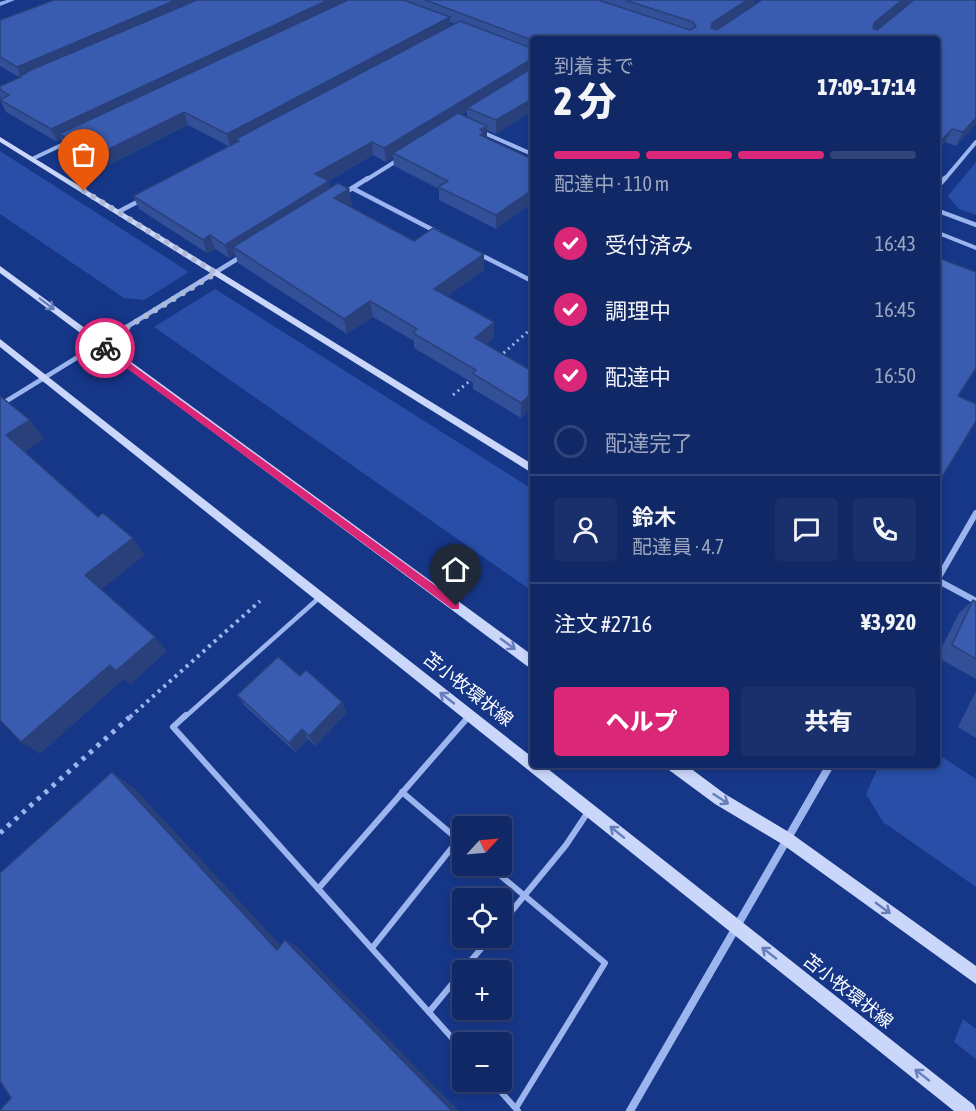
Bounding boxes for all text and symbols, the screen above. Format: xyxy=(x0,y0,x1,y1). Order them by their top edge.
text: 到着まで xyxy=(554,54,634,77)
text: 17:09–17:14 xyxy=(817,74,916,100)
text: 2 分 xyxy=(554,79,617,123)
pin xyxy=(58,129,109,191)
icon: bag xyxy=(67,138,100,171)
text: 配達中 · 110 m xyxy=(554,172,669,195)
icon: check xyxy=(554,227,587,260)
text: 受付済み xyxy=(605,232,693,258)
text: 16:43 xyxy=(875,232,916,255)
icon: check xyxy=(554,293,587,326)
one-way arrow xyxy=(38,298,54,310)
text: 調理中 xyxy=(605,298,671,324)
text: 16:45 xyxy=(875,298,916,321)
courier xyxy=(75,318,135,378)
icon: bike xyxy=(89,332,122,365)
icon: check xyxy=(554,359,587,392)
text: 配達中 xyxy=(605,364,671,390)
text: 16:50 xyxy=(875,364,916,387)
text: 配達完了 xyxy=(605,430,693,456)
button: person xyxy=(554,498,617,561)
button: chat xyxy=(775,498,838,561)
button: phone xyxy=(853,498,916,561)
text: 鈴木 xyxy=(632,504,676,530)
text: 配達員 · 4.7 xyxy=(632,535,724,558)
pin xyxy=(430,544,481,606)
icon: home xyxy=(439,553,472,586)
text: ¥3,920 xyxy=(861,609,916,635)
text: 注文 #2716 xyxy=(554,611,652,637)
one-way arrow xyxy=(500,638,516,650)
street label: 苫小牧環状線 xyxy=(419,647,517,730)
button: ヘルプ xyxy=(554,687,729,756)
button: 共有 xyxy=(741,687,916,756)
one-way arrow xyxy=(440,691,456,704)
one-way arrow xyxy=(712,793,729,805)
north arrow xyxy=(452,816,512,876)
map controls xyxy=(452,816,512,1092)
one-way arrow xyxy=(609,825,625,838)
button: locate xyxy=(452,888,512,948)
one-way arrow xyxy=(874,902,890,914)
one-way arrow xyxy=(762,947,778,960)
street label: 苫小牧環状線 xyxy=(799,949,897,1032)
button: + xyxy=(452,960,512,1020)
button: − xyxy=(452,1032,512,1092)
one-way arrow xyxy=(914,1068,930,1081)

